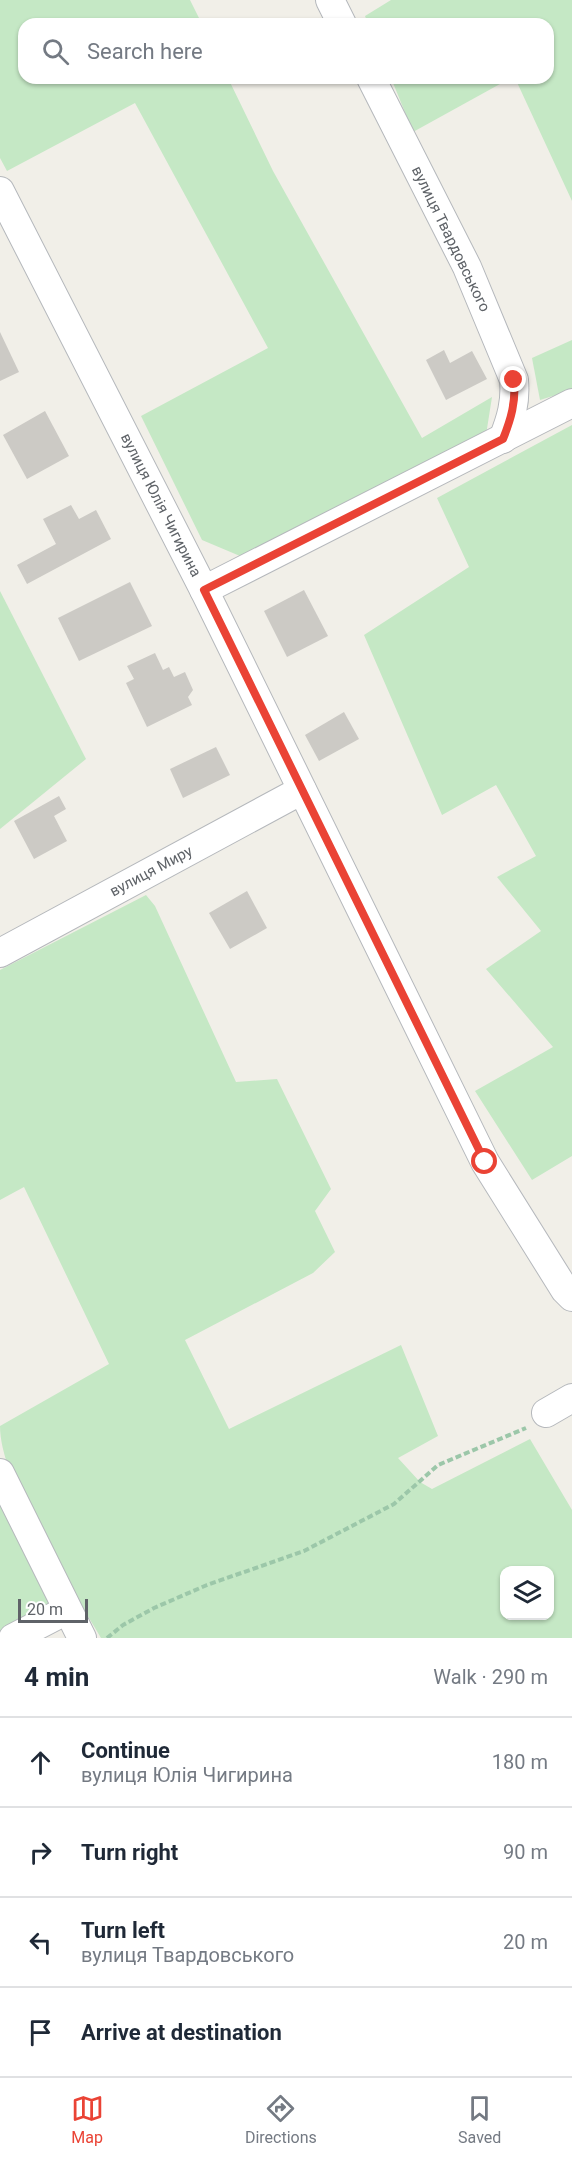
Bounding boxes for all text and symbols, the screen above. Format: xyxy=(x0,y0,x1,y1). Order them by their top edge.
search box xyxy=(18,18,554,84)
icon: search xyxy=(39,35,72,68)
text: Search here xyxy=(87,39,203,64)
street label: вулиця Твардовського xyxy=(408,163,494,315)
route end xyxy=(500,366,526,392)
street label: вулиця Юлія Чигирина xyxy=(117,430,205,580)
street label: вулиця Миру xyxy=(107,842,195,900)
route start xyxy=(471,1148,497,1174)
map controls xyxy=(500,1566,554,1620)
button: layers xyxy=(500,1566,554,1620)
scale bar xyxy=(18,1596,88,1624)
text: 20 m xyxy=(27,1600,63,1619)
text: 4 min xyxy=(24,1662,89,1692)
text: Walk · 290 m xyxy=(433,1665,548,1689)
text: Continue xyxy=(81,1738,170,1763)
icon: ahead xyxy=(24,1746,57,1779)
text: 180 m xyxy=(492,1750,548,1774)
text: вулиця Юлія Чигирина xyxy=(81,1763,293,1787)
icon: right xyxy=(24,1836,57,1869)
text: Turn right xyxy=(81,1840,178,1865)
text: 90 m xyxy=(503,1840,548,1864)
text: Turn left xyxy=(81,1918,165,1943)
icon: left xyxy=(24,1926,57,1959)
text: 20 m xyxy=(503,1930,548,1954)
text: вулиця Твардовського xyxy=(81,1943,294,1967)
icon: arrive xyxy=(24,2016,57,2049)
text: Arrive at destination xyxy=(81,2020,282,2045)
tab: Map xyxy=(71,2092,104,2147)
tab: Directions xyxy=(245,2092,317,2147)
tab: Saved xyxy=(458,2092,501,2147)

